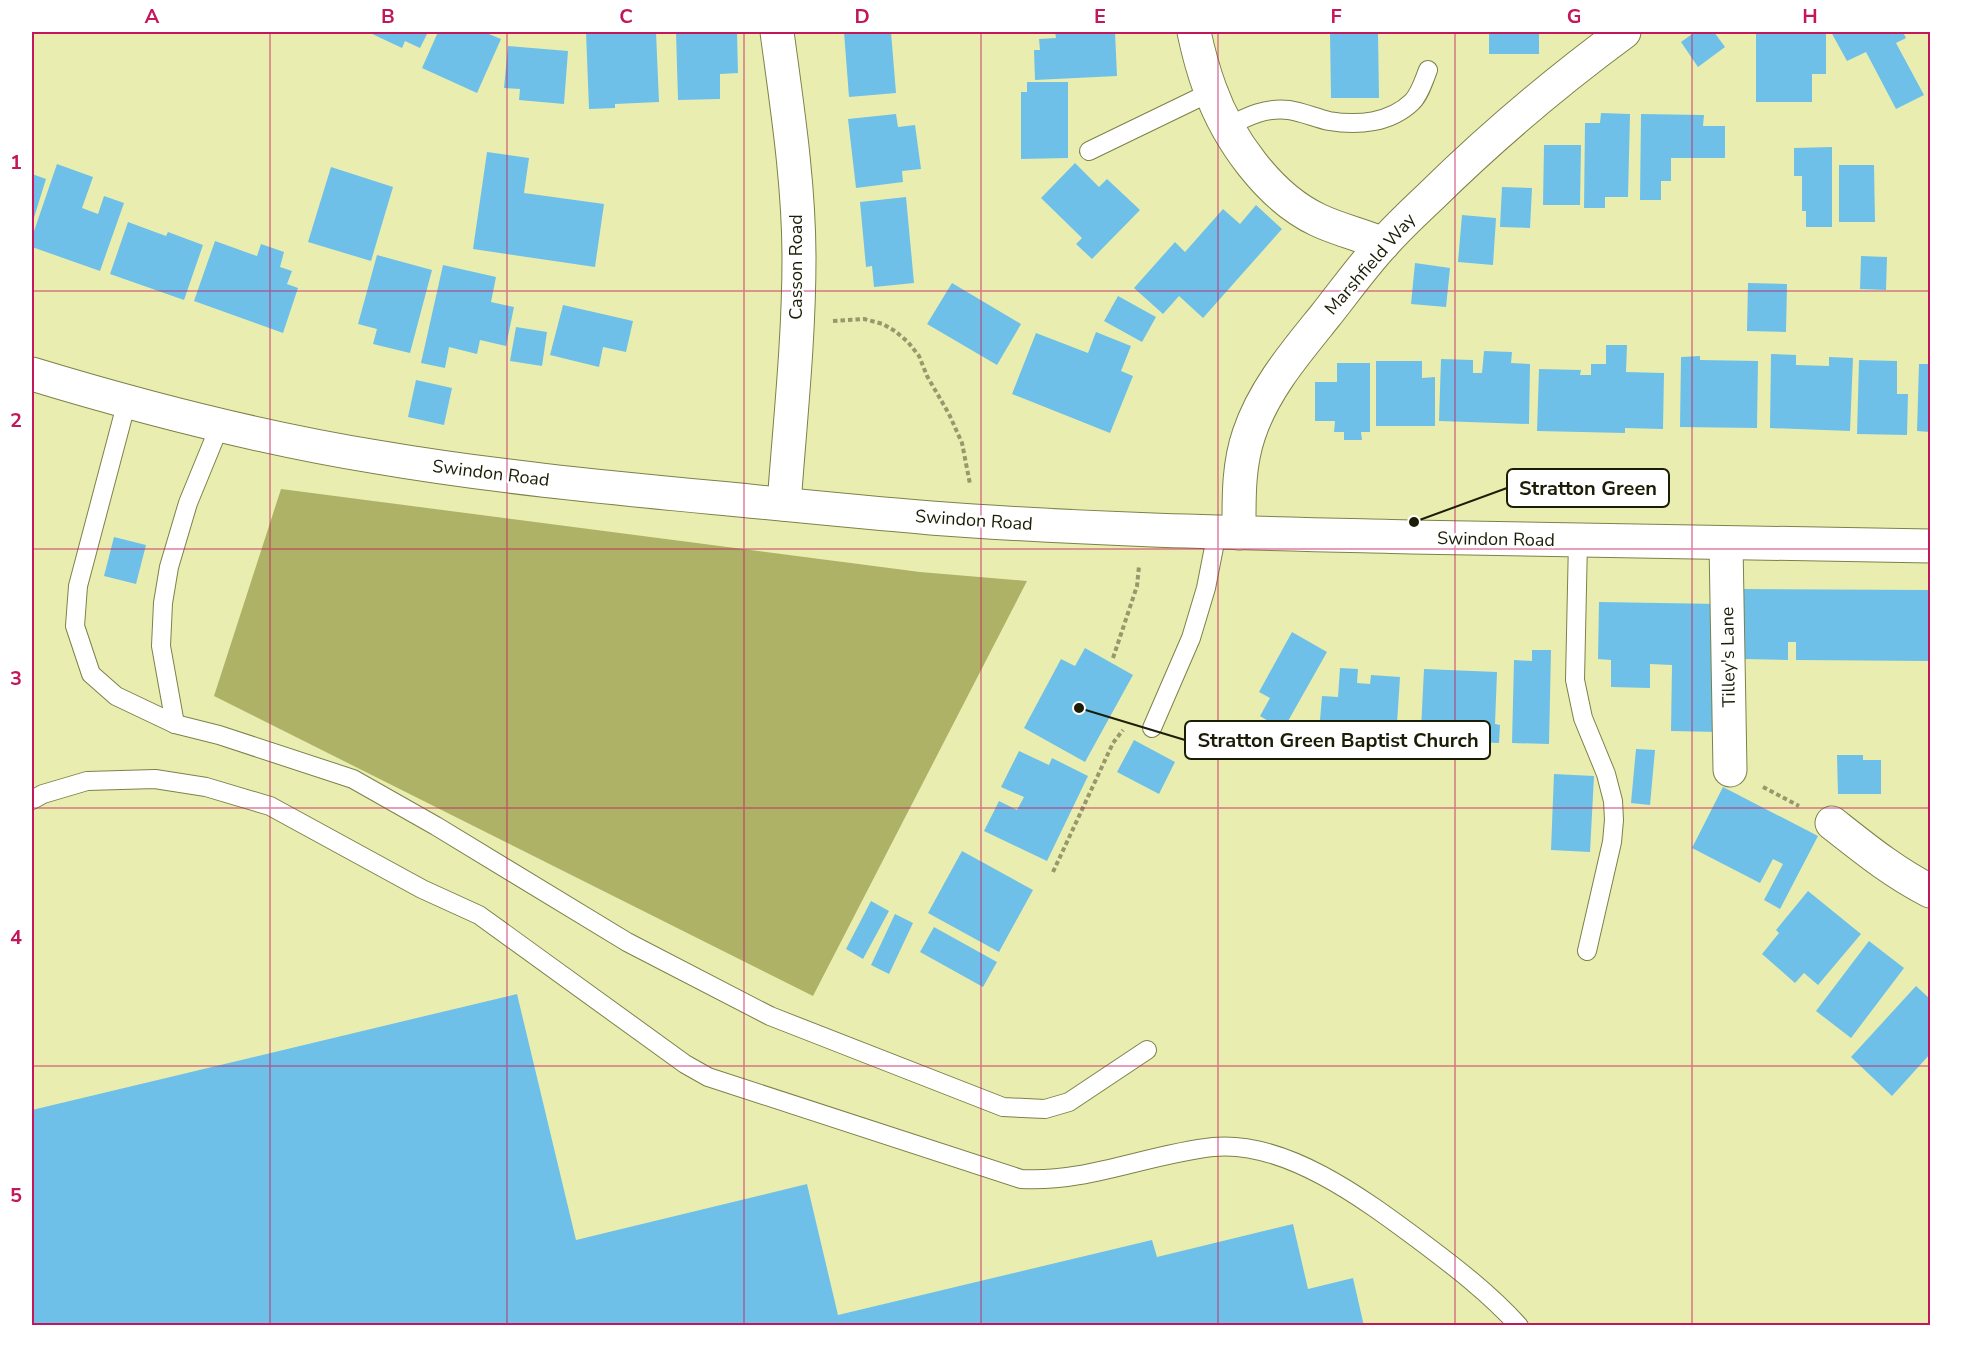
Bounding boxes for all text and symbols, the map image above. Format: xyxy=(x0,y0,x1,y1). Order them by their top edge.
text: A xyxy=(145,3,160,30)
text: B xyxy=(381,3,395,30)
text: C xyxy=(619,3,633,30)
text: D xyxy=(854,3,870,30)
text: E xyxy=(1094,3,1106,30)
text: F xyxy=(1330,3,1342,30)
text: G xyxy=(1567,3,1581,30)
text: H xyxy=(1802,3,1818,30)
text: 1 xyxy=(10,149,22,176)
street label: Marshfield Way xyxy=(1319,207,1421,320)
street label: Casson Road xyxy=(784,214,808,320)
text: 2 xyxy=(10,407,22,434)
street label: Swindon Road xyxy=(431,454,551,492)
callout: Stratton Green xyxy=(1507,469,1669,507)
text: Stratton Green xyxy=(1519,475,1657,502)
street label: Swindon Road xyxy=(914,504,1034,536)
street label: Swindon Road xyxy=(1437,526,1555,552)
street label: Tilley's Lane xyxy=(1715,606,1741,708)
text: 3 xyxy=(10,665,22,692)
callout: Stratton Green Baptist Church xyxy=(1185,721,1490,759)
text: Stratton Green Baptist Church xyxy=(1197,727,1479,754)
text: 4 xyxy=(10,924,22,951)
text: 5 xyxy=(10,1182,22,1209)

